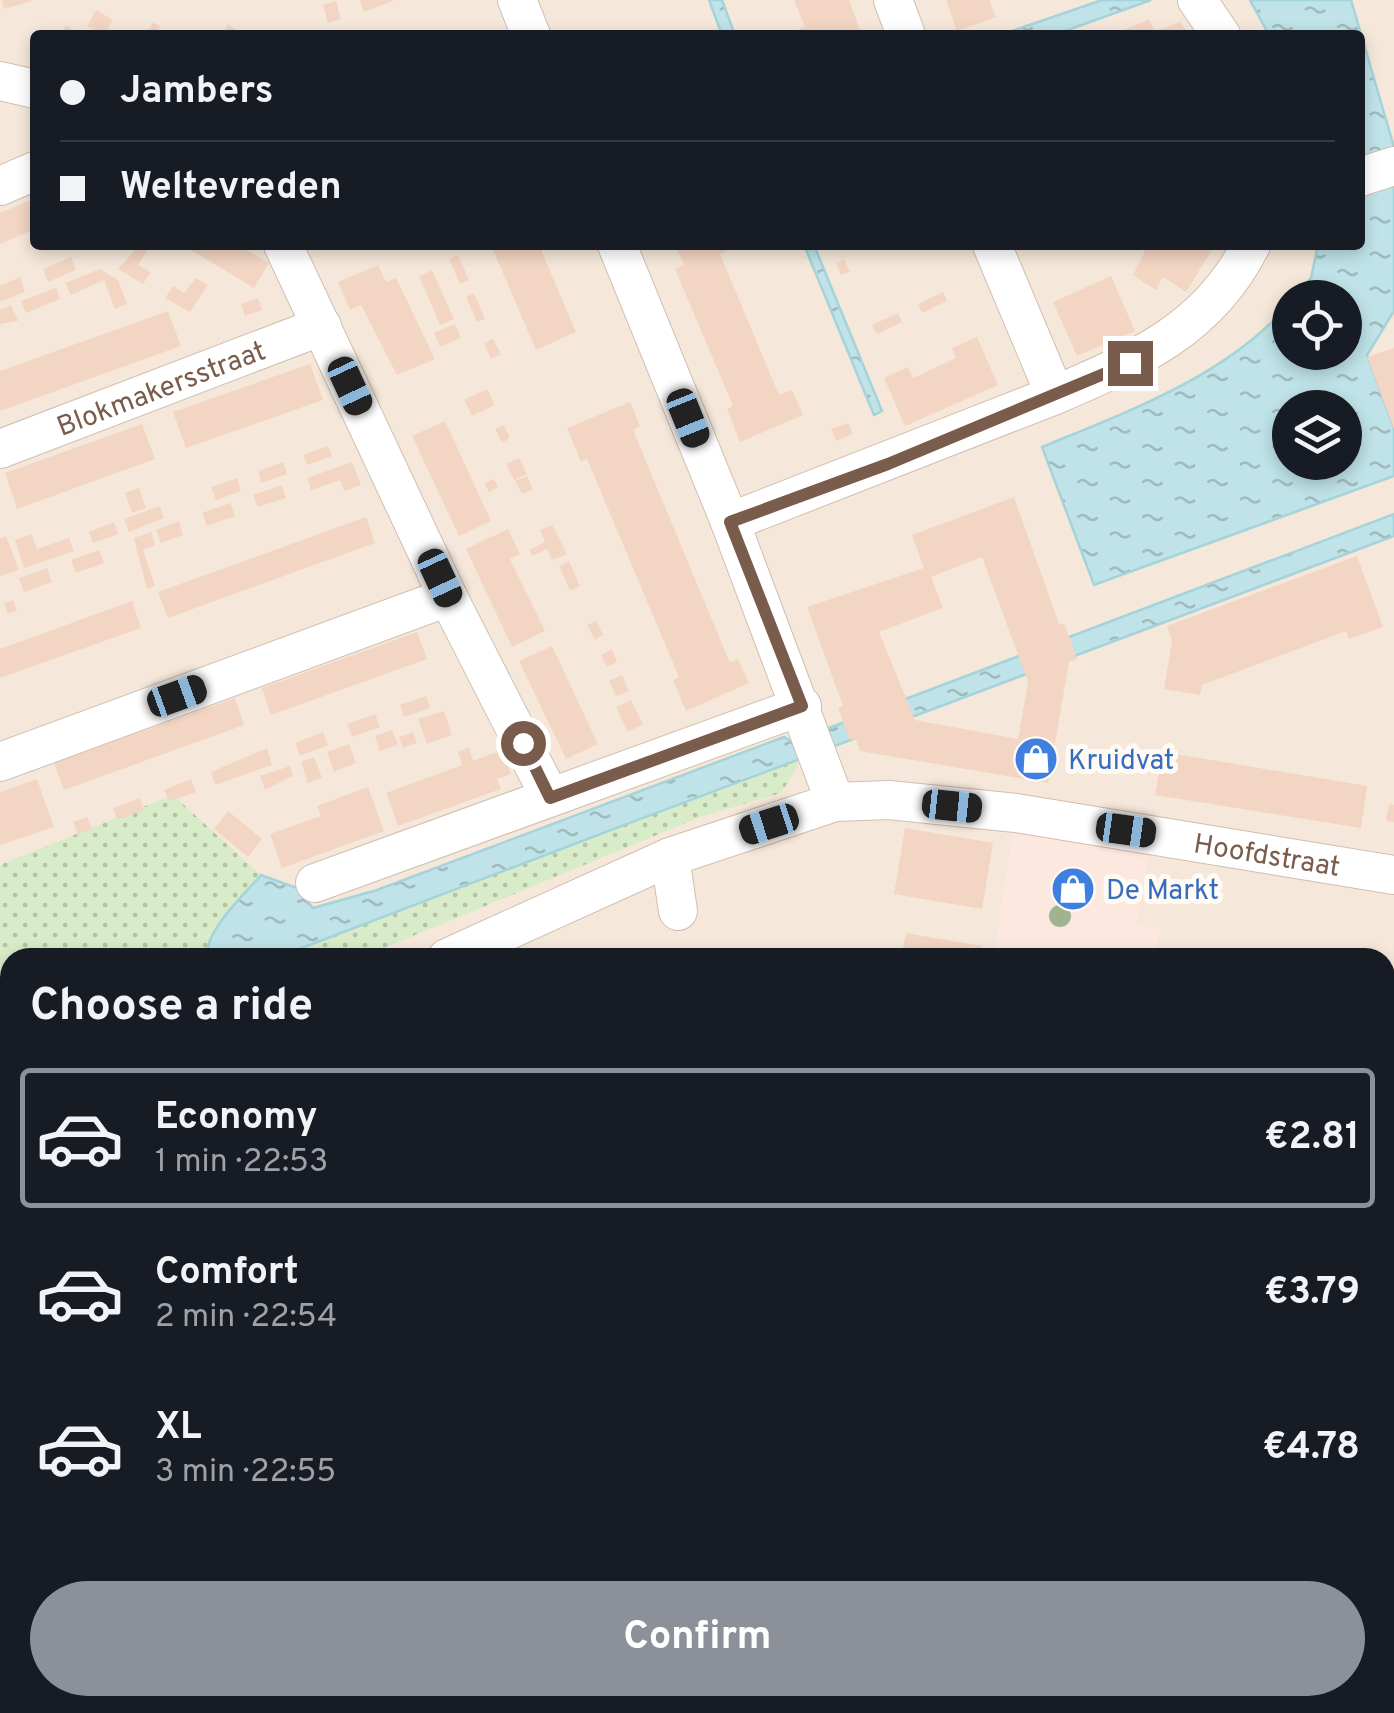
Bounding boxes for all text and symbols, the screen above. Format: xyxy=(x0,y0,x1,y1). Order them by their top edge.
text: Jambers xyxy=(120,68,274,117)
text: Weltevreden xyxy=(120,164,342,213)
map controls xyxy=(1272,280,1362,480)
button: locate xyxy=(1272,280,1362,370)
street label: Blokmakersstraat xyxy=(52,334,271,447)
route end xyxy=(1108,341,1153,386)
car xyxy=(324,352,376,420)
car xyxy=(663,385,713,451)
button: layers xyxy=(1272,390,1362,480)
car xyxy=(414,544,466,612)
car xyxy=(144,672,210,720)
route start xyxy=(501,721,546,766)
shop icon: Kruidvat xyxy=(1013,736,1059,782)
place label: Kruidvat xyxy=(1068,744,1174,780)
car xyxy=(921,788,983,824)
car xyxy=(736,800,802,848)
car xyxy=(1094,811,1158,849)
street label: Hoofdstraat xyxy=(1191,827,1343,887)
shop icon: De Markt xyxy=(1050,866,1096,912)
place label: De Markt xyxy=(1106,874,1219,910)
text: Choose a ride xyxy=(30,979,313,1036)
icon: car xyxy=(35,1093,125,1183)
text: Economy xyxy=(155,1094,317,1143)
text: €2.81 xyxy=(1264,1114,1360,1163)
text: 1 min · 22:53 xyxy=(155,1143,328,1183)
icon: car xyxy=(35,1248,125,1338)
text: Comfort xyxy=(155,1249,299,1298)
text: €3.79 xyxy=(1264,1269,1360,1318)
text: 2 min · 22:54 xyxy=(155,1298,337,1338)
icon: car xyxy=(35,1403,125,1493)
text: XL xyxy=(155,1404,202,1453)
text: €4.78 xyxy=(1262,1424,1360,1473)
text: 3 min · 22:55 xyxy=(155,1453,336,1493)
button: Confirm xyxy=(30,1581,1365,1696)

